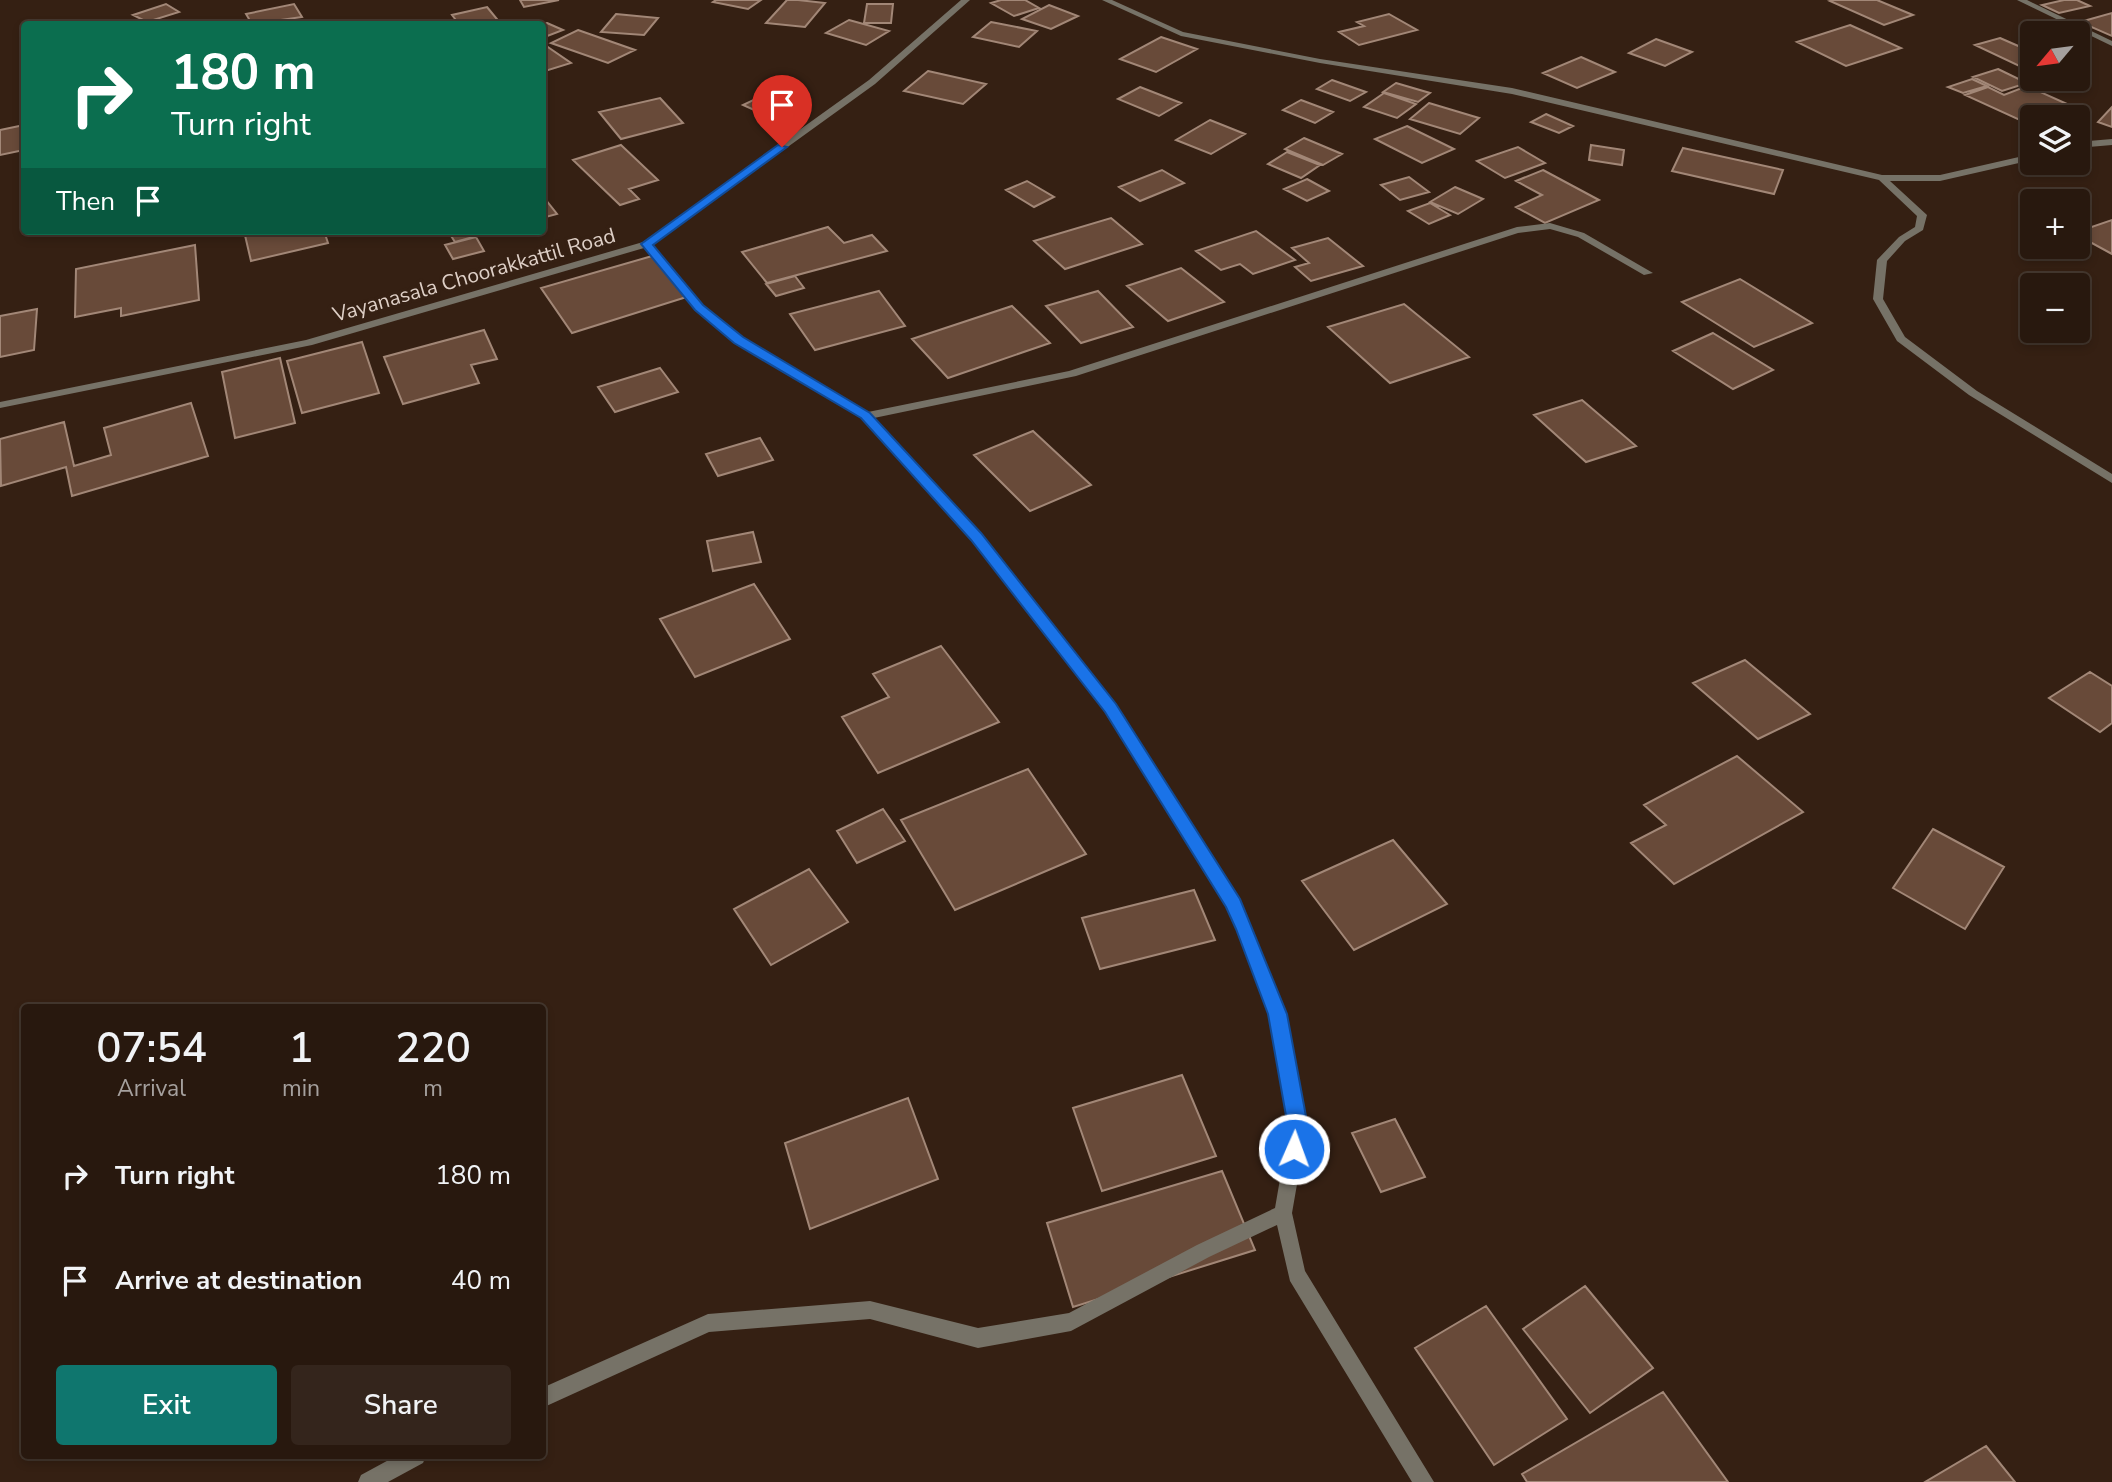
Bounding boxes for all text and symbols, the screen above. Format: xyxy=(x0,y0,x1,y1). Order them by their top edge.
north arrow xyxy=(2020,21,2090,91)
map controls xyxy=(2020,21,2090,343)
text: 180 m xyxy=(171,39,315,106)
icon: right xyxy=(56,49,147,140)
pin xyxy=(752,75,812,147)
icon: arrive xyxy=(763,86,801,124)
text: Turn right xyxy=(171,103,311,146)
button: layers xyxy=(2020,105,2090,175)
icon: arrive xyxy=(129,182,167,220)
text: Then xyxy=(56,184,115,219)
button: + xyxy=(2020,189,2090,259)
street label: Vayanasala Choorakkattil Road xyxy=(328,221,619,329)
button: − xyxy=(2020,273,2090,343)
text: 07:54 xyxy=(96,1020,207,1077)
text: 1 xyxy=(288,1020,314,1077)
text: 220 xyxy=(395,1020,471,1077)
text: Arrival xyxy=(117,1073,186,1104)
text: min xyxy=(282,1073,320,1104)
text: m xyxy=(423,1073,443,1104)
position arrow xyxy=(1257,1112,1331,1186)
icon: right xyxy=(56,1157,94,1195)
text: Turn right xyxy=(115,1158,234,1193)
text: 180 m xyxy=(435,1158,511,1193)
icon: arrive xyxy=(56,1262,94,1300)
text: Arrive at destination xyxy=(115,1263,362,1298)
text: 40 m xyxy=(451,1263,511,1298)
button: Exit xyxy=(56,1365,277,1445)
button: Share xyxy=(291,1365,511,1445)

